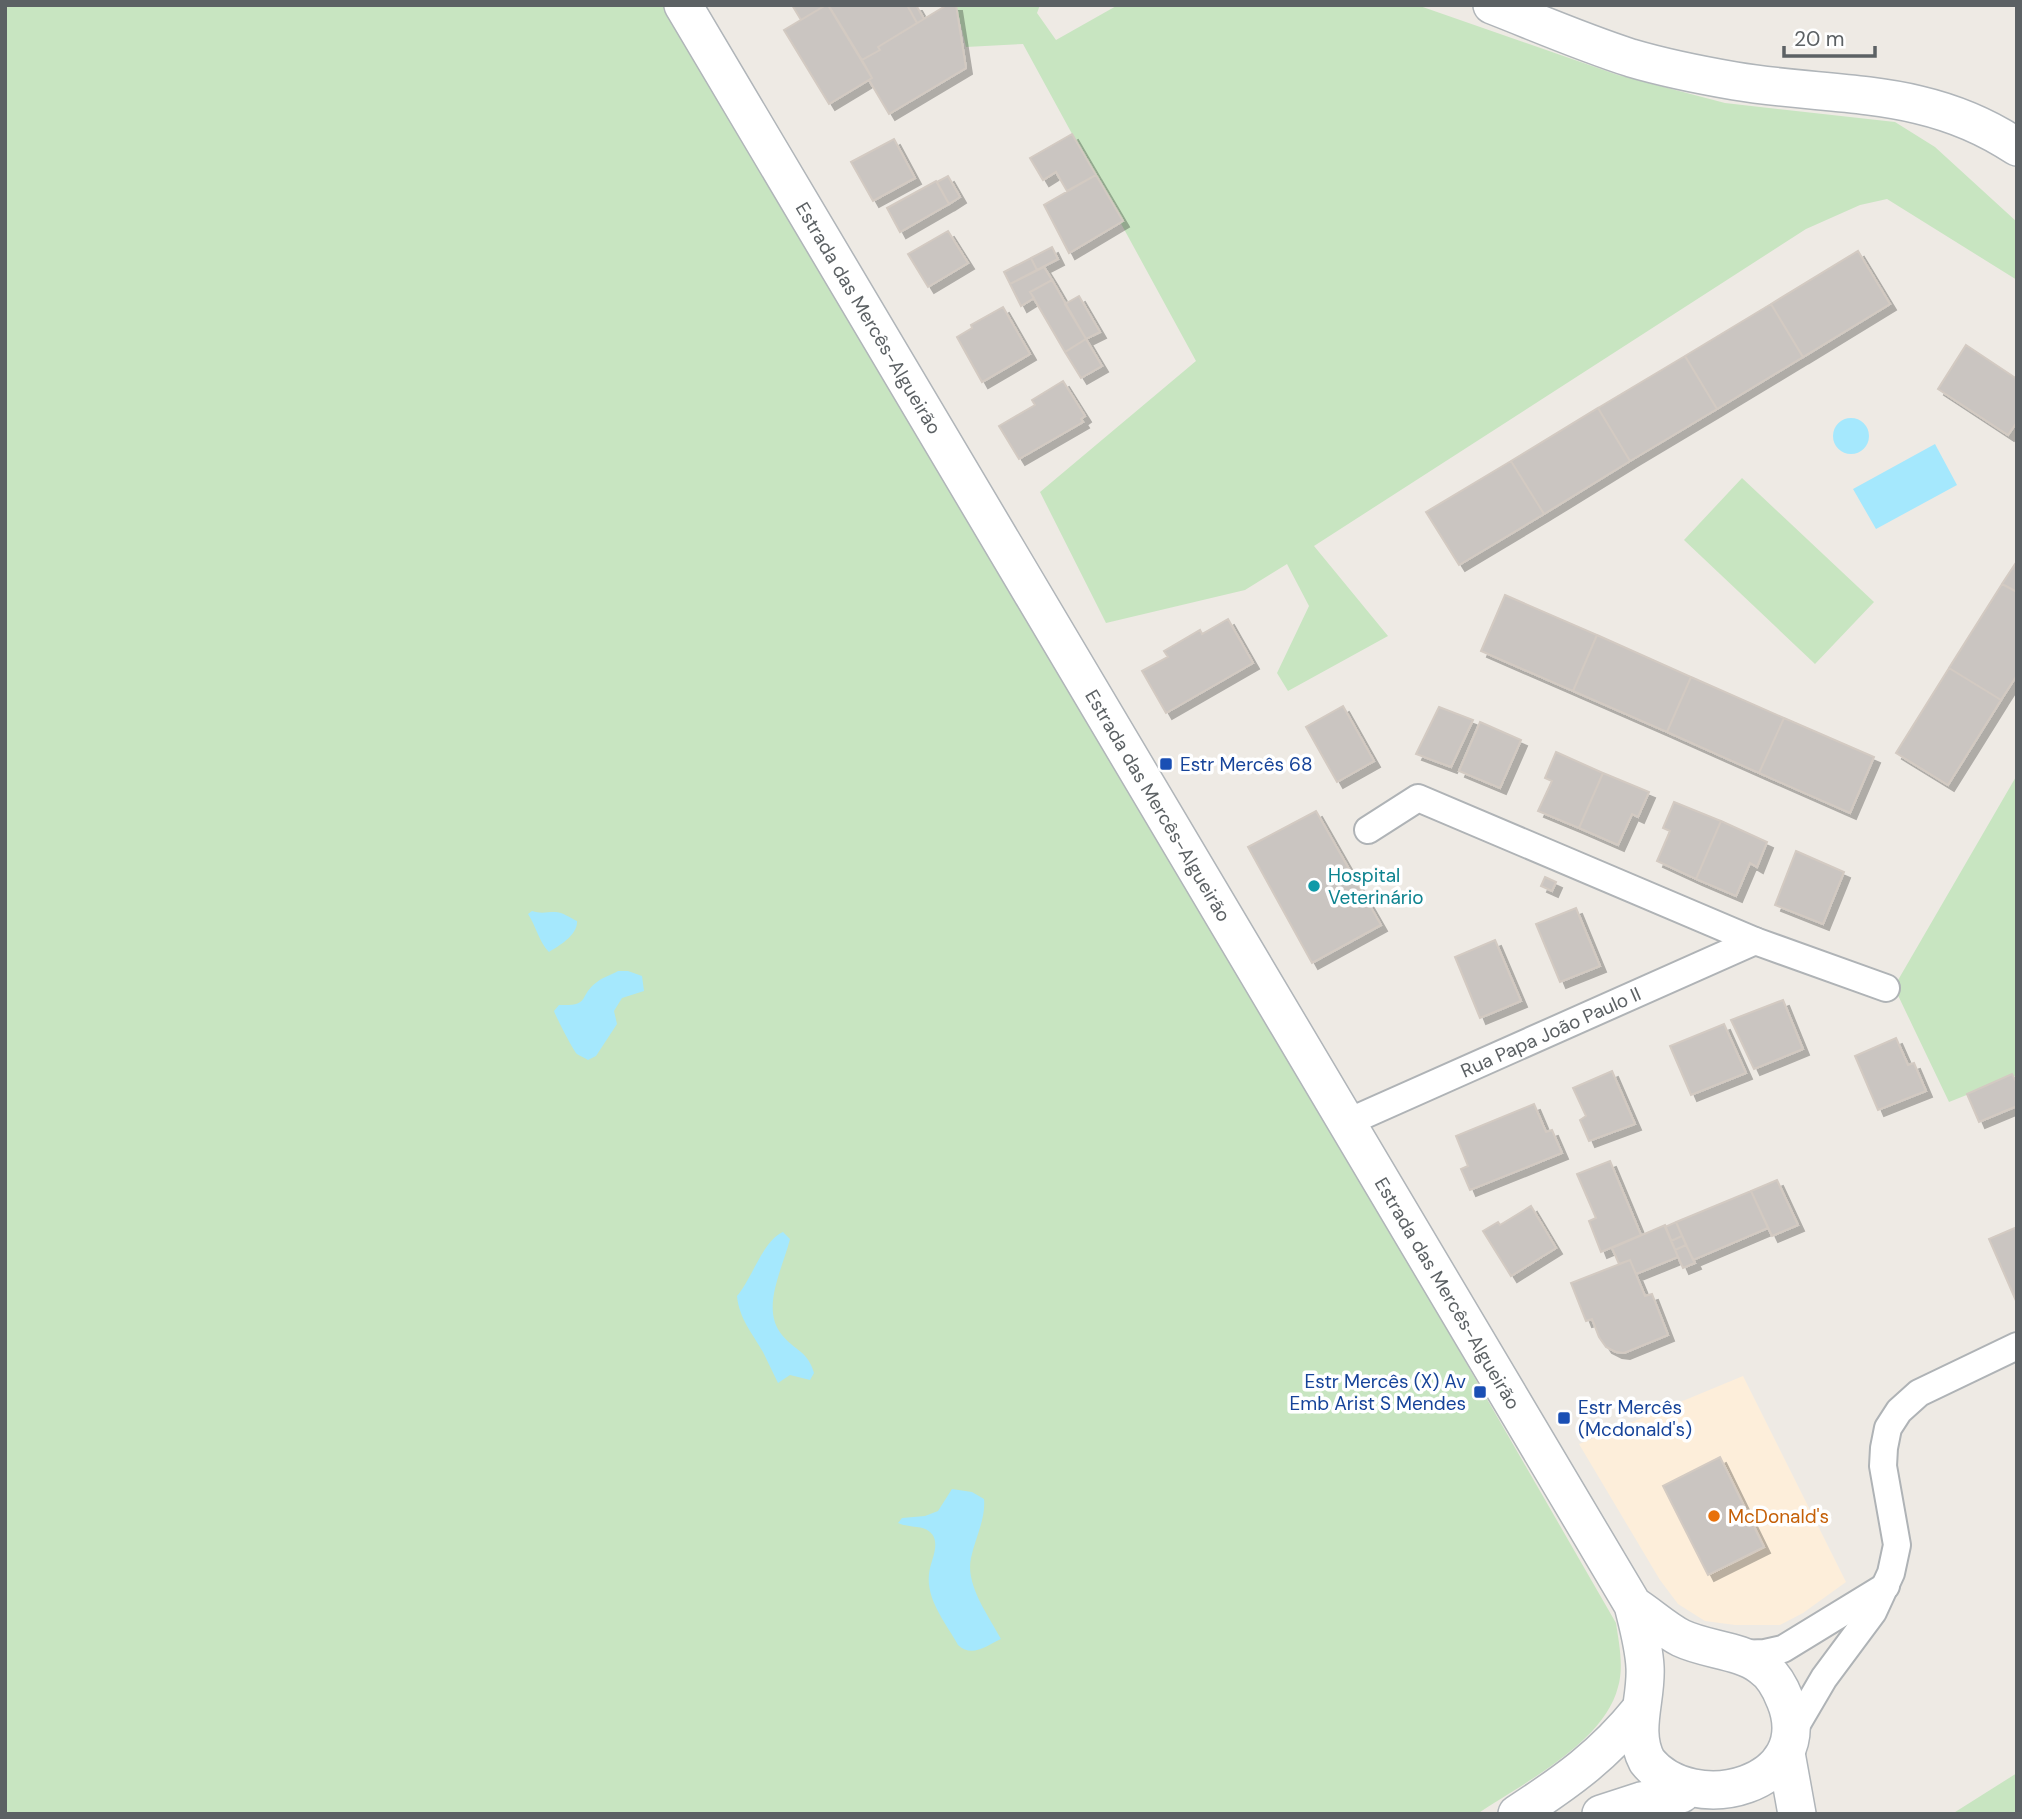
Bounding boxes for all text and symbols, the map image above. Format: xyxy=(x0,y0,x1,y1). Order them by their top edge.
scale bar xyxy=(1784,14,1875,58)
text: 20 m xyxy=(1794,25,1845,53)
street label: Estrada das Mercês-Algueirão xyxy=(790,197,947,439)
street label: Estrada das Mercês-Algueirão xyxy=(1080,685,1237,926)
place label: Estr Mercês 68 xyxy=(1180,752,1313,777)
marker: Estr Mercês 68 xyxy=(1158,756,1174,772)
place label: Hospital Veterinário xyxy=(1328,863,1424,910)
marker: Hospital Veterinário xyxy=(1306,878,1322,894)
street label: Rua Papa João Paulo II xyxy=(1457,981,1645,1083)
street label: Estrada das Mercês-Algueirão xyxy=(1369,1172,1526,1414)
place label: Estr Mercês (X) Av Emb Arist S Mendes xyxy=(1290,1369,1466,1416)
marker: Estr Mercês (X) Av Emb Arist S Mendes xyxy=(1472,1384,1488,1400)
place label: Estr Mercês (Mcdonald's) xyxy=(1578,1395,1692,1442)
marker: Estr Mercês (Mcdonald's) xyxy=(1556,1410,1572,1426)
place label: McDonald's xyxy=(1728,1504,1829,1529)
marker: McDonald's xyxy=(1706,1508,1722,1524)

